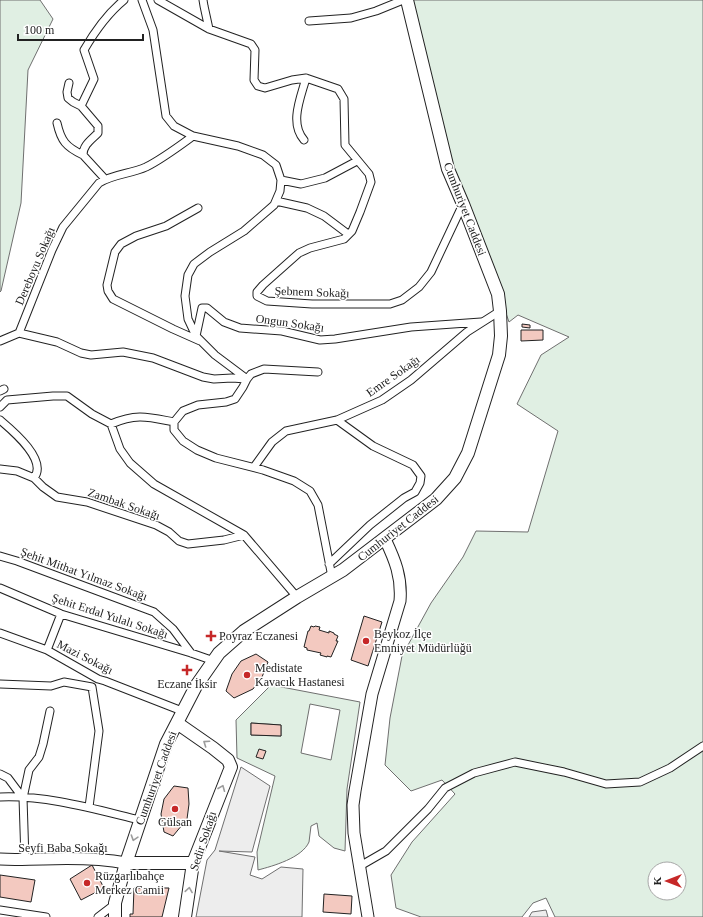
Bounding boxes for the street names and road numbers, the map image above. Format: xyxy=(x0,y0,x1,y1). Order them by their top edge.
street label: Cumhuriyet Caddesi xyxy=(441,160,490,258)
street label: Dereboyu Sokağı xyxy=(12,224,58,307)
street label: Şebnem Sokağı xyxy=(274,284,350,300)
street label: Ongun Sokağı xyxy=(255,311,326,335)
street label: Emre Sokağı xyxy=(363,352,423,400)
street label: Zambak Sokağı xyxy=(86,485,163,523)
street label: Cumhuriyet Caddesi xyxy=(355,492,442,564)
street label: Şehit Mithat Yılmaz Sokağı xyxy=(19,545,150,604)
street label: Şehit Erdal Yulalı Sokağı xyxy=(50,591,170,642)
street label: Mazi Sokağı xyxy=(55,637,116,677)
street label: Cumhuriyet Caddesi xyxy=(132,728,180,827)
street label: Sedir Sokağı xyxy=(187,809,219,872)
street label: Seyfi Baba Sokağı xyxy=(18,841,108,855)

